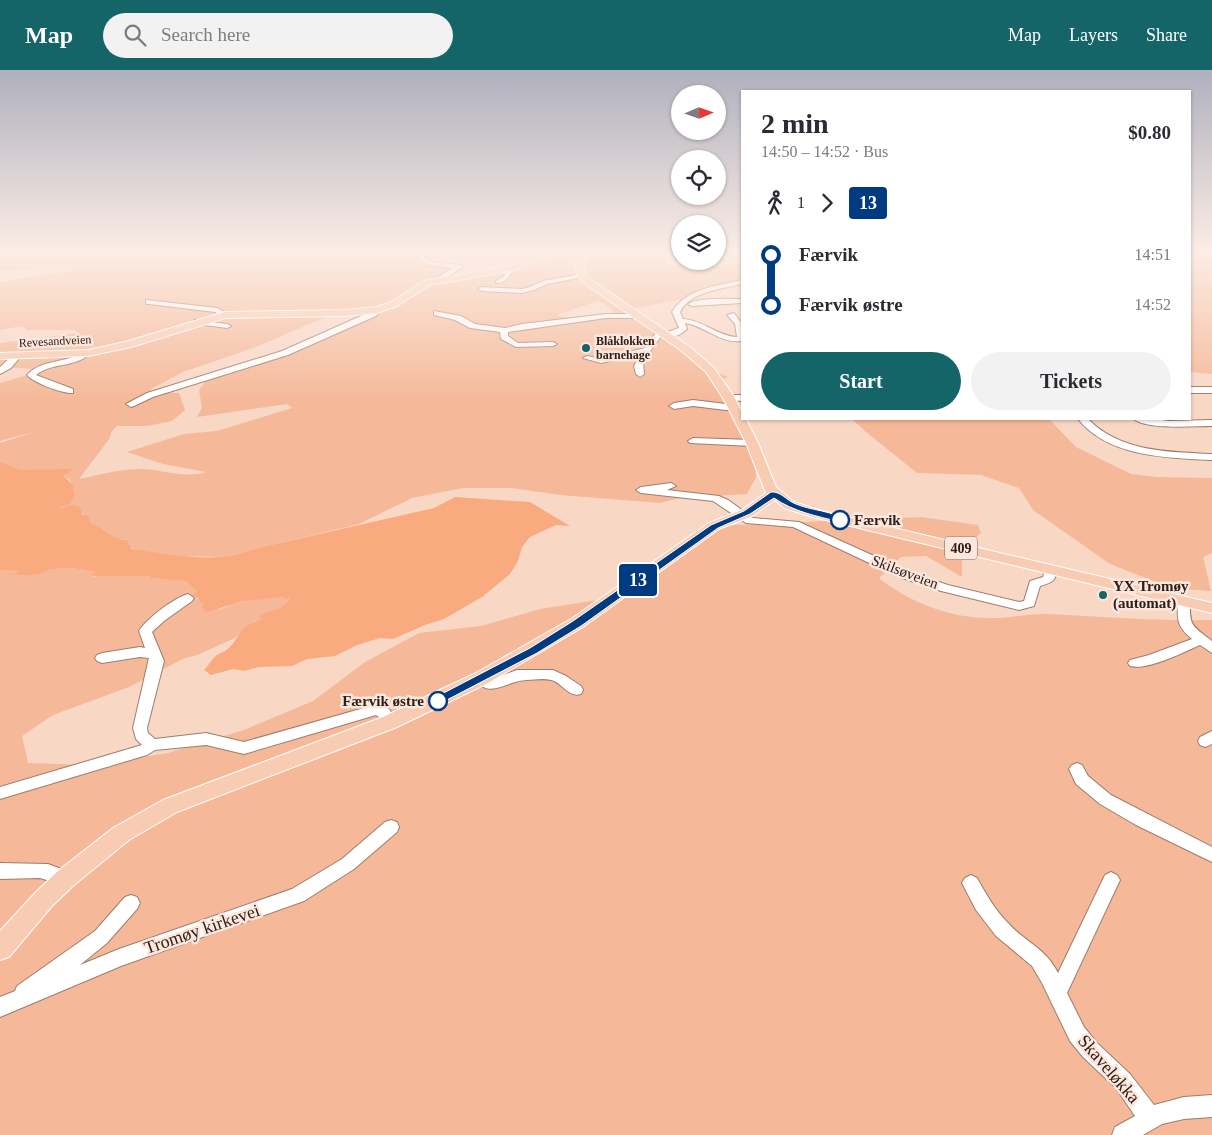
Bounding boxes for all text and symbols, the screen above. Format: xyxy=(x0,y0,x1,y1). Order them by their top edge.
search box xyxy=(103,13,453,58)
icon: search xyxy=(121,21,149,49)
text: Map xyxy=(25,22,73,48)
text: Search here xyxy=(161,24,250,45)
text: Map xyxy=(1008,25,1041,45)
text: Layers xyxy=(1069,25,1118,45)
text: Share xyxy=(1146,25,1187,45)
north arrow xyxy=(671,85,726,140)
map controls xyxy=(671,85,726,270)
text: 2 min xyxy=(761,108,829,139)
text: $0.80 xyxy=(1128,122,1171,143)
text: 14:50 – 14:52 · Bus xyxy=(761,143,888,160)
button: locate xyxy=(671,150,726,205)
icon: walk xyxy=(761,189,789,217)
icon: forward xyxy=(813,189,841,217)
text: 13 xyxy=(859,193,877,213)
text: 1 xyxy=(797,194,805,211)
button: layers xyxy=(671,215,726,270)
text: Færvik xyxy=(799,244,858,265)
text: 14:51 xyxy=(1135,246,1171,263)
text: Færvik østre xyxy=(799,294,903,315)
text: 14:52 xyxy=(1135,296,1171,313)
street label: Revesandveien xyxy=(18,332,92,350)
place label: Blåklokken barnehage xyxy=(596,334,655,362)
marker: Blåklokken barnehage xyxy=(580,342,592,354)
button: Start xyxy=(761,352,961,410)
button: Tickets xyxy=(971,352,1171,410)
marker: Færvik xyxy=(830,510,850,530)
place label: Færvik xyxy=(854,512,901,528)
road number: 409 xyxy=(945,536,977,559)
street label: Skilsøveien xyxy=(869,552,941,592)
line badge: 13 xyxy=(616,564,660,596)
text: 13 xyxy=(629,570,647,590)
place label: YX Tromøy (automat) xyxy=(1113,578,1189,612)
marker: YX Tromøy (automat) xyxy=(1097,589,1109,601)
marker: Færvik østre xyxy=(428,691,448,711)
place label: Færvik østre xyxy=(342,693,424,709)
street label: Tromøy kirkevei xyxy=(142,900,262,958)
street label: Skaveløkka xyxy=(1074,1031,1144,1107)

